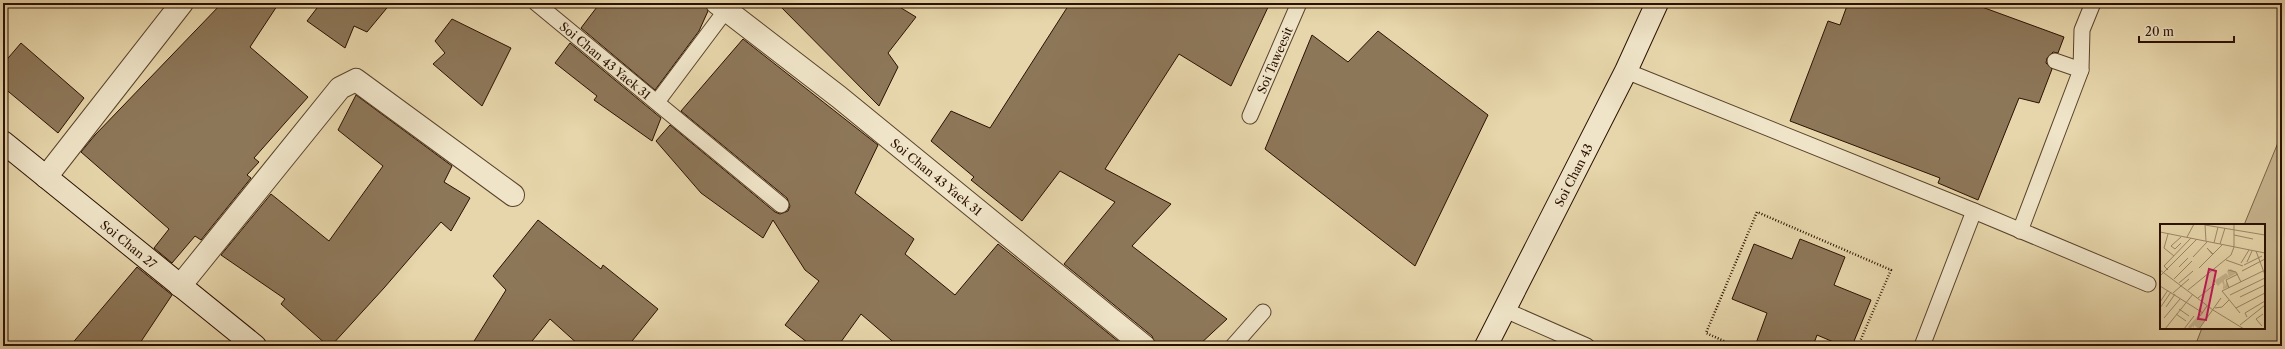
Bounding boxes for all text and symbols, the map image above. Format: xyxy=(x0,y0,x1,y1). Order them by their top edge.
street label: Soi Chan 43 Yaek 31 xyxy=(557,18,654,102)
scale bar xyxy=(2139,18,2234,44)
street label: Soi Taweesit xyxy=(1253,24,1296,96)
text: 20 m xyxy=(2145,24,2174,39)
street label: Soi Chan 43 Yaek 31 xyxy=(888,135,985,218)
street label: Soi Chan 43 xyxy=(1551,141,1595,209)
street label: Soi Chan 27 xyxy=(98,217,160,271)
inset map xyxy=(2160,224,2265,329)

